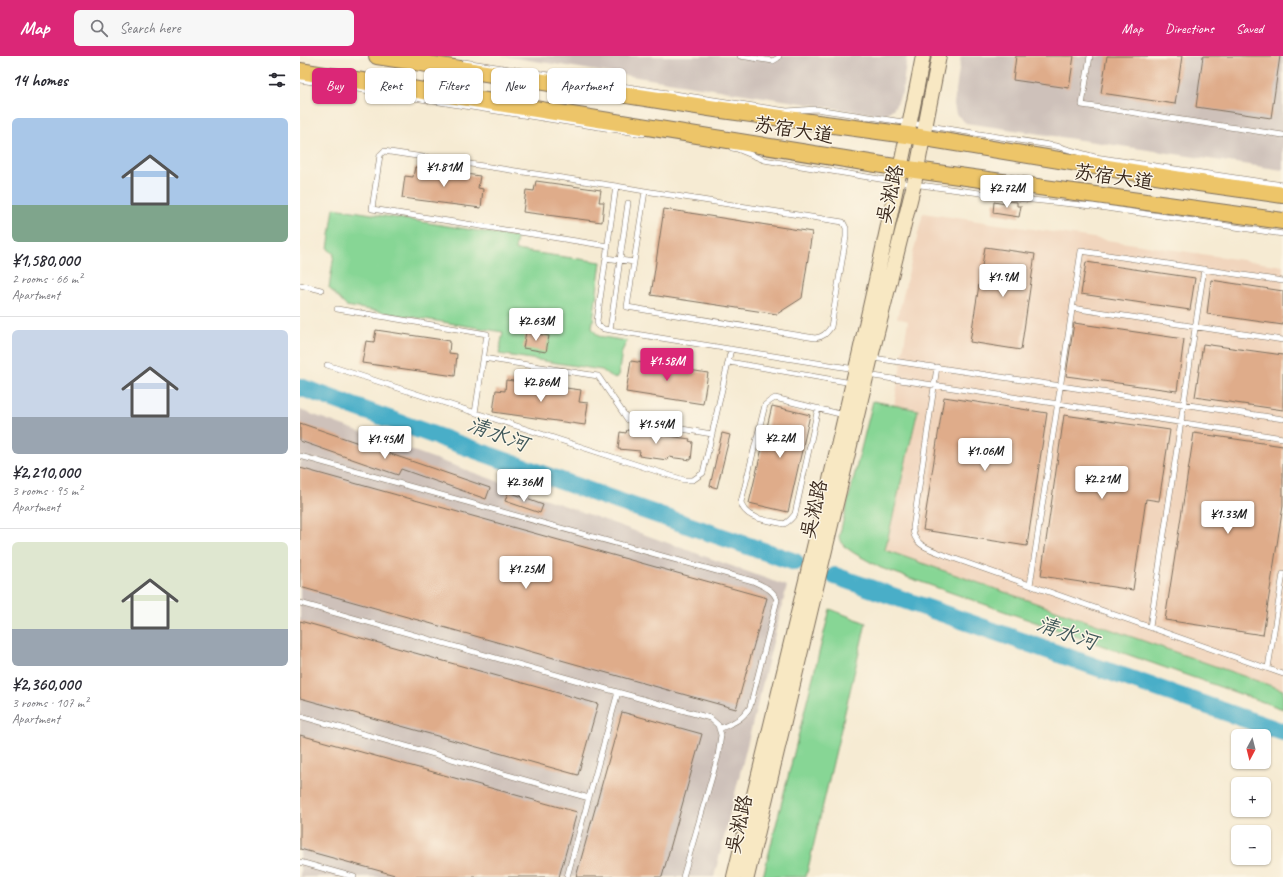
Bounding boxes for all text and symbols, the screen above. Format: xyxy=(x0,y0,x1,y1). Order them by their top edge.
search box xyxy=(74,10,354,46)
text: Map xyxy=(20,16,50,40)
icon: search xyxy=(88,17,110,39)
text: Search here xyxy=(120,19,181,38)
text: Map xyxy=(1122,20,1143,37)
text: Directions xyxy=(1165,20,1214,37)
text: Saved xyxy=(1236,20,1263,37)
chip: Buy xyxy=(312,68,357,104)
chip: Rent xyxy=(365,68,416,104)
chip: Filters xyxy=(424,68,483,104)
chip: New xyxy=(491,68,539,104)
chip: Apartment xyxy=(547,68,626,104)
icon: filters xyxy=(266,69,288,91)
text: 14 homes xyxy=(12,70,68,91)
street label: 苏宿大道 xyxy=(753,111,835,149)
icon: home xyxy=(114,144,186,216)
pin: ¥1.81M xyxy=(411,154,477,188)
text: ¥1.81M xyxy=(426,159,462,175)
street label: 苏宿大道 xyxy=(1073,159,1155,195)
street label: 吴淞路 xyxy=(871,161,909,226)
pin: ¥2.72M xyxy=(974,175,1040,209)
text: ¥2.72M xyxy=(989,180,1025,196)
text: ¥1,580,000 xyxy=(12,250,80,271)
pin: ¥1.9M xyxy=(975,264,1031,298)
text: ¥1.9M xyxy=(988,269,1018,285)
text: 2 rooms · 66 m² xyxy=(12,271,82,287)
text: Apartment xyxy=(12,287,60,303)
pin: ¥2.63M xyxy=(503,308,569,342)
text: ¥2.63M xyxy=(518,313,554,329)
pin: ¥1.58M xyxy=(634,348,700,382)
text: ¥1.58M xyxy=(649,353,685,369)
icon: home xyxy=(114,356,186,428)
pin: ¥2.86M xyxy=(508,369,574,403)
text: ¥2.86M xyxy=(523,374,559,390)
water label: 清水河 xyxy=(464,411,535,458)
pin: ¥1.54M xyxy=(623,411,689,445)
text: ¥1.54M xyxy=(638,416,674,432)
pin: ¥2.2M xyxy=(752,425,808,459)
pin: ¥1.45M xyxy=(352,426,418,460)
text: ¥2.2M xyxy=(765,430,795,446)
text: ¥1.45M xyxy=(367,431,403,447)
pin: ¥1.06M xyxy=(952,438,1018,472)
text: ¥1.06M xyxy=(967,443,1003,459)
text: ¥2,210,000 xyxy=(12,462,80,483)
pin: ¥2.21M xyxy=(1069,466,1135,500)
pin: ¥2.36M xyxy=(491,469,557,503)
text: ¥2.21M xyxy=(1084,471,1120,487)
text: ¥2.36M xyxy=(506,474,542,490)
street label: 吴淞路 xyxy=(795,476,833,541)
text: 3 rooms · 95 m² xyxy=(12,483,82,499)
text: Apartment xyxy=(12,499,60,515)
pin: ¥1.33M xyxy=(1195,501,1261,535)
text: ¥1.33M xyxy=(1210,506,1246,522)
pin: ¥1.25M xyxy=(493,556,559,590)
text: ¥1.25M xyxy=(508,561,544,577)
icon: home xyxy=(114,568,186,640)
water label: 清水河 xyxy=(1033,610,1104,657)
text: ¥2,360,000 xyxy=(12,674,80,695)
text: 3 rooms · 107 m² xyxy=(12,695,88,711)
text: Apartment xyxy=(12,711,60,727)
north arrow xyxy=(1231,729,1271,769)
map controls xyxy=(1231,729,1271,865)
button: + xyxy=(1231,777,1271,817)
street label: 吴淞路 xyxy=(720,791,758,856)
button: − xyxy=(1231,825,1271,865)

